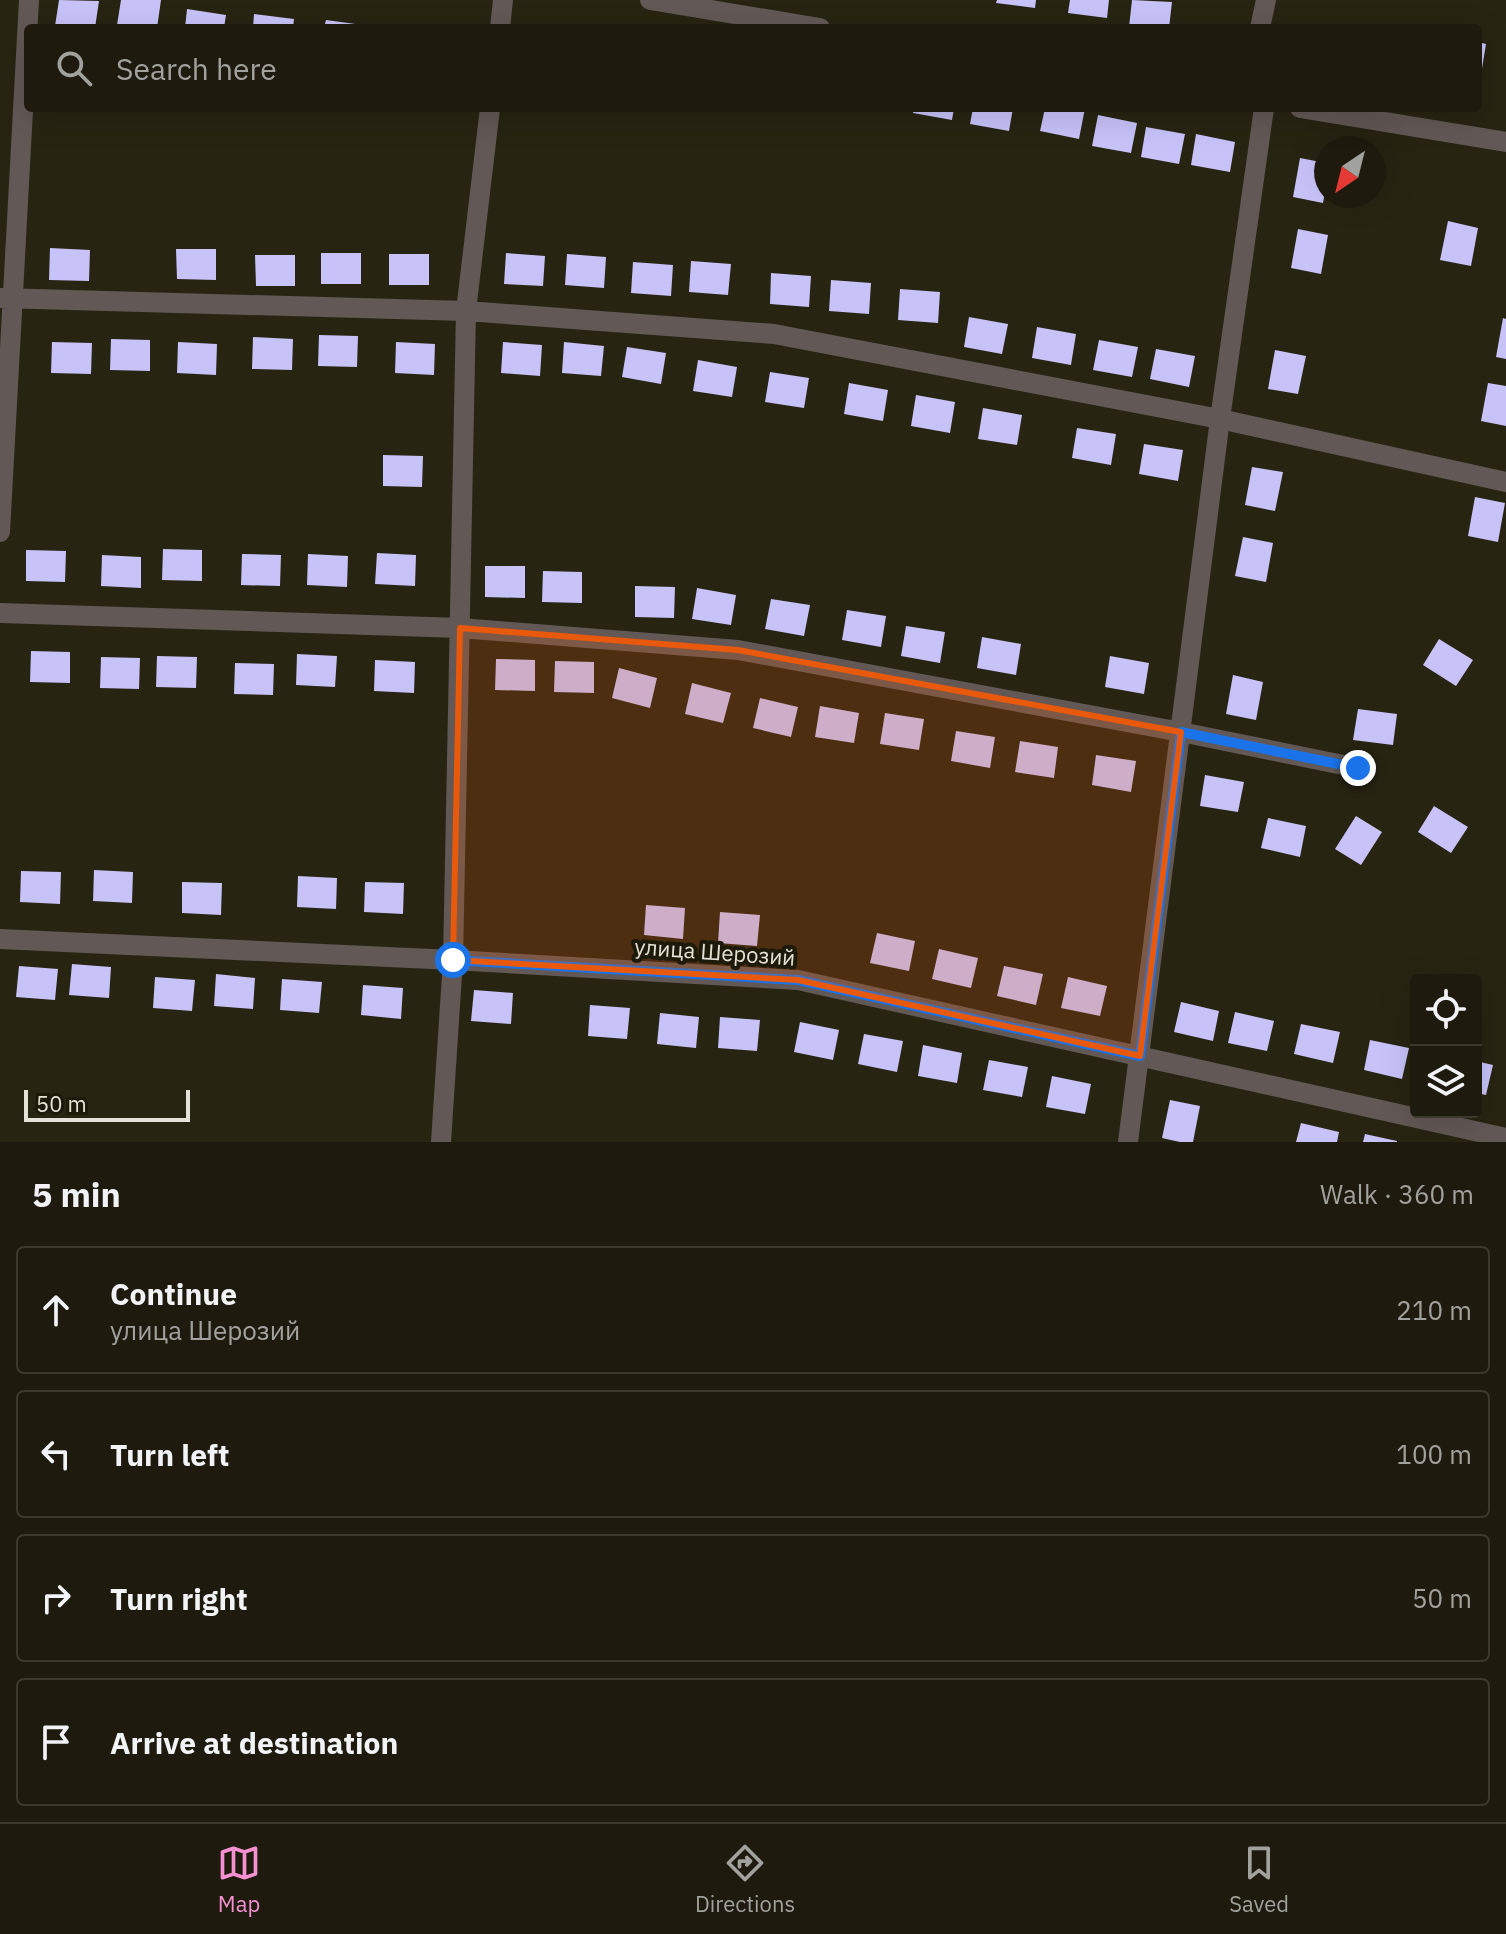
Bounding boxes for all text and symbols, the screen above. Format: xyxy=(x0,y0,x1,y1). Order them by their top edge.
search box xyxy=(24,24,1482,112)
icon: search xyxy=(52,46,96,90)
text: Search here xyxy=(116,49,277,88)
north arrow xyxy=(1314,136,1386,208)
route end xyxy=(1340,750,1376,786)
street label: улица Шерозий xyxy=(634,931,796,972)
route start xyxy=(435,942,471,978)
map controls xyxy=(1410,974,1482,1118)
button: locate xyxy=(1410,974,1482,1046)
button: layers xyxy=(1410,1046,1482,1118)
scale bar xyxy=(24,1086,190,1122)
text: 50 m xyxy=(36,1089,87,1118)
text: 5 min xyxy=(32,1172,121,1216)
text: Walk · 360 m xyxy=(1320,1177,1474,1211)
text: Continue xyxy=(110,1274,237,1313)
icon: ahead xyxy=(34,1288,78,1332)
text: 210 m xyxy=(1396,1293,1472,1327)
text: улица Шерозий xyxy=(110,1313,300,1347)
icon: left xyxy=(34,1432,78,1476)
text: Turn left xyxy=(110,1435,229,1474)
text: 100 m xyxy=(1396,1437,1472,1471)
icon: right xyxy=(34,1576,78,1620)
text: Turn right xyxy=(110,1579,248,1618)
text: 50 m xyxy=(1412,1581,1472,1615)
icon: arrive xyxy=(34,1720,78,1764)
text: Arrive at destination xyxy=(110,1723,398,1762)
tab: Map xyxy=(217,1841,261,1918)
tab: Directions xyxy=(695,1841,795,1918)
tab: Saved xyxy=(1229,1841,1289,1918)

